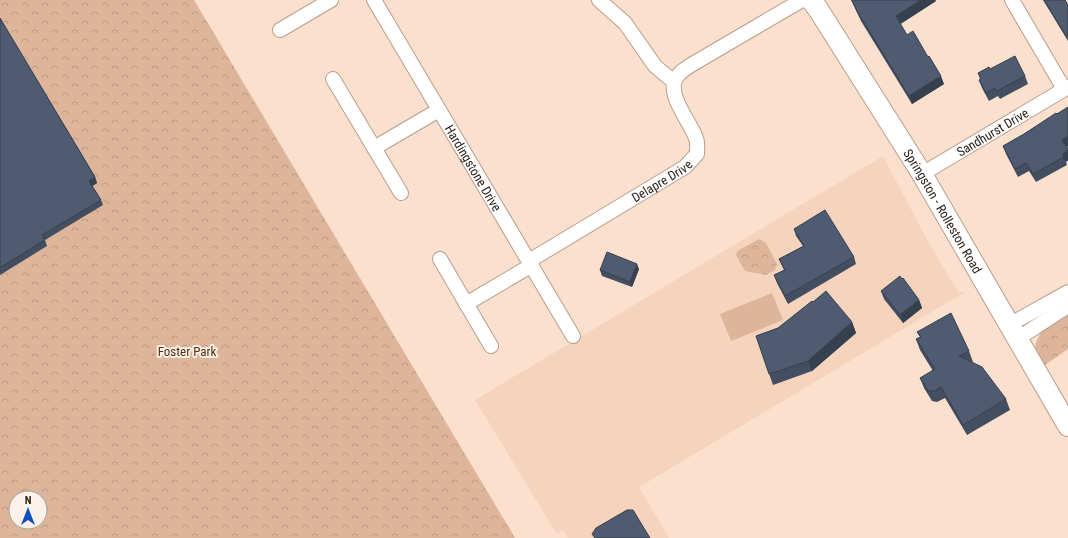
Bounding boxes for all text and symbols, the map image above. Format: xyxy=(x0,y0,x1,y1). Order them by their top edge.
street label: Sandhurst Drive xyxy=(954,105,1031,160)
street label: Hardingstone Drive xyxy=(442,122,504,214)
street label: Springston - Rolleston Road xyxy=(900,146,985,276)
street label: Delapre Drive xyxy=(629,157,696,205)
park label: Foster Park xyxy=(158,344,216,359)
north arrow xyxy=(8,490,48,530)
text: N xyxy=(25,494,32,507)

